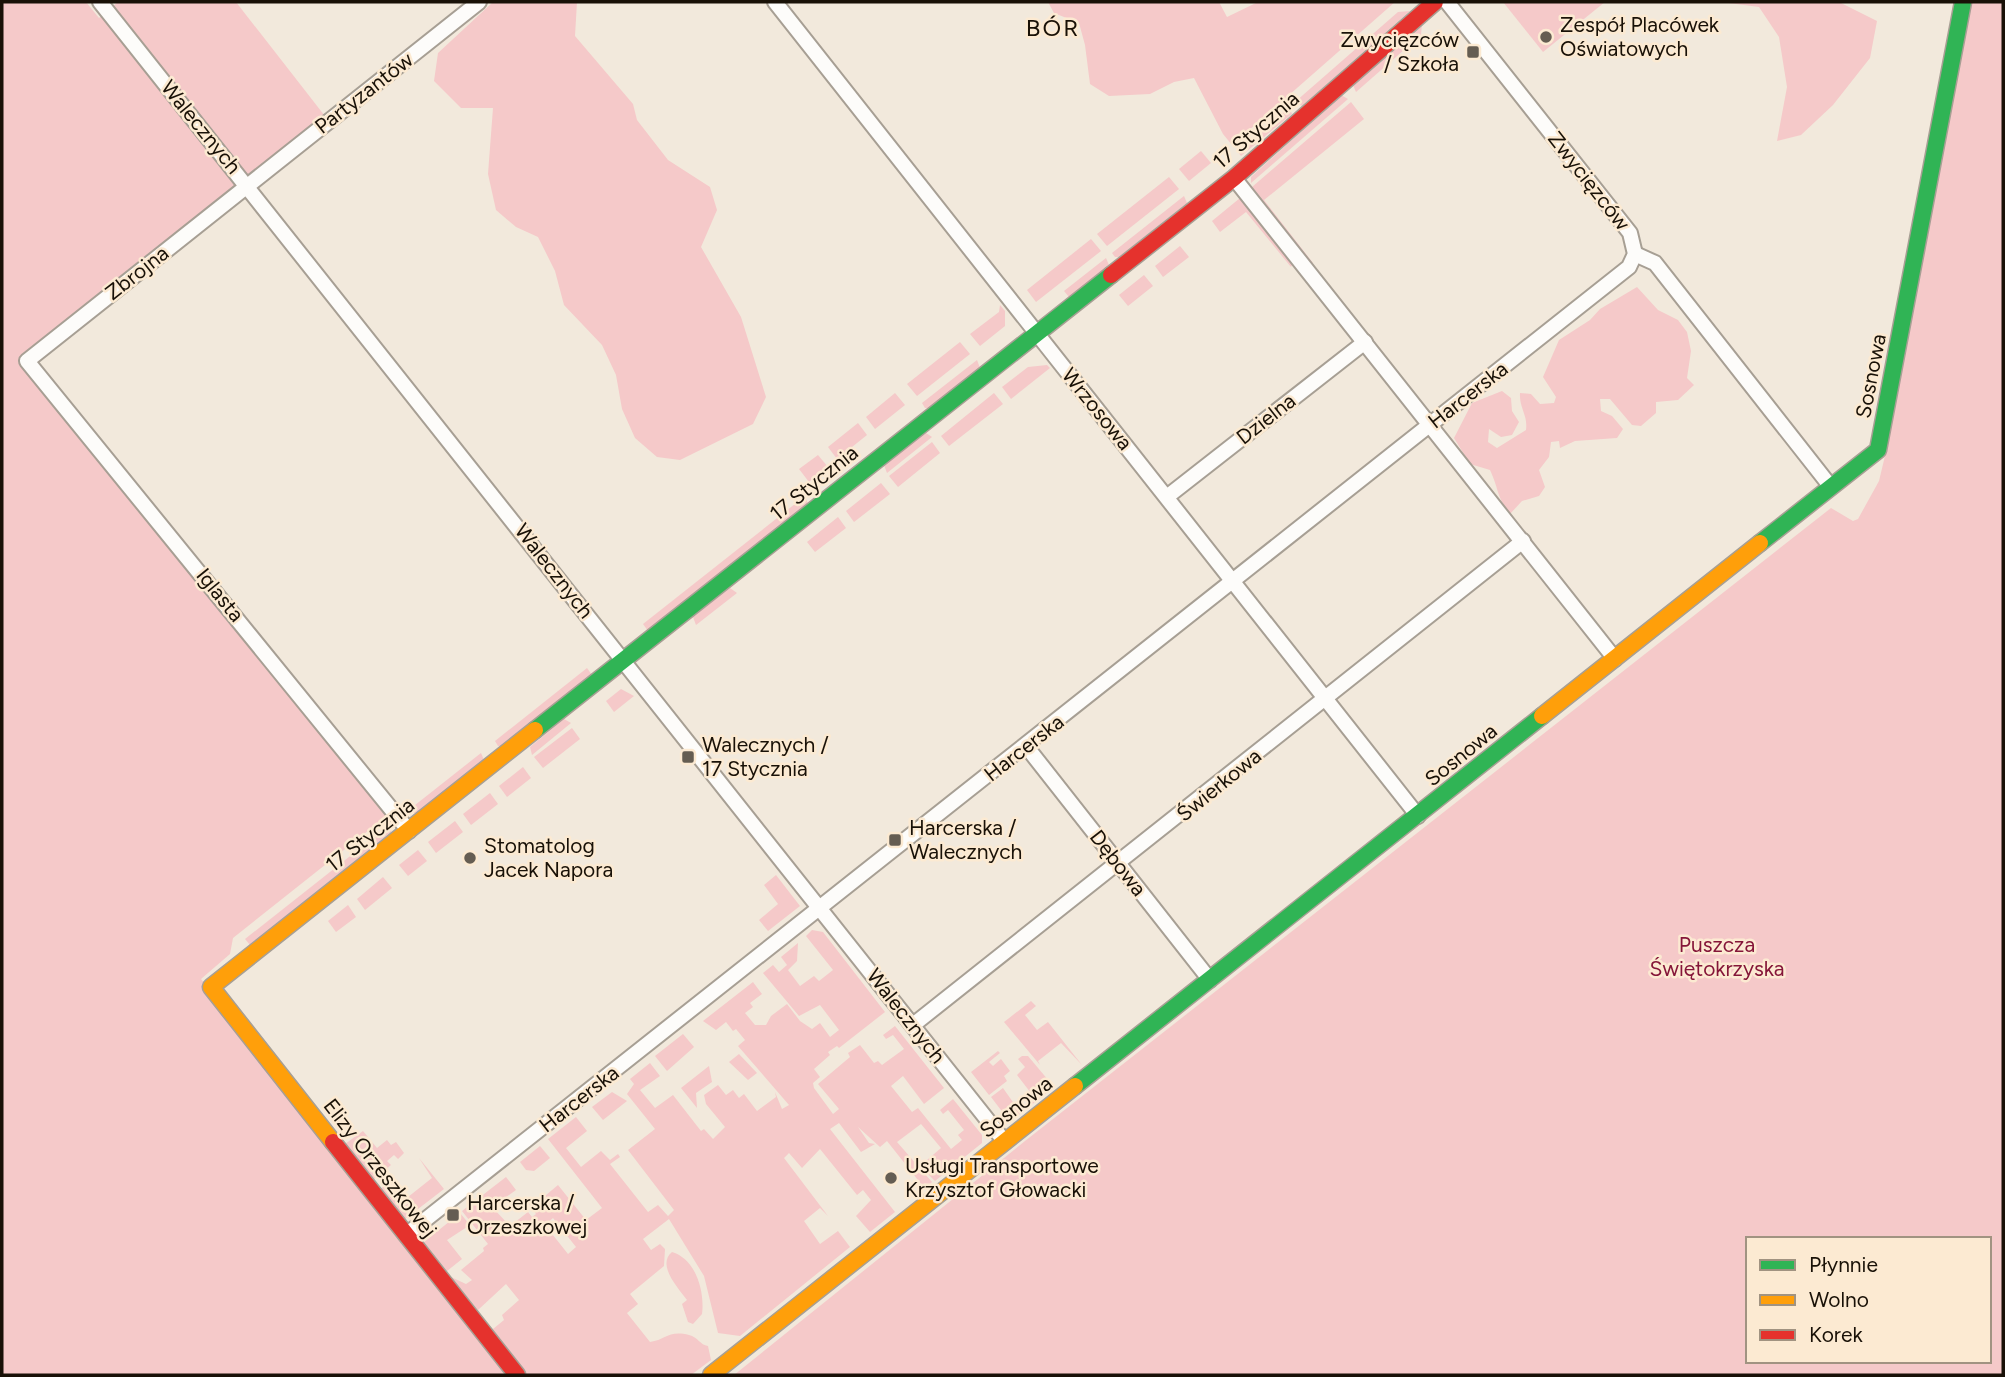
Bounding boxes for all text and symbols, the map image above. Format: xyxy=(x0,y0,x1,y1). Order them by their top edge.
place label: Zespół Placówek Oświatowych xyxy=(1560,12,1720,61)
district label: BÓR xyxy=(1026,13,1080,42)
place label: Zwycięzców / Szkoła xyxy=(1341,27,1460,76)
marker: Zespół Placówek Oświatowych xyxy=(1538,29,1554,45)
marker: Zwycięzców / Szkoła xyxy=(1465,44,1481,60)
street label: Partyzantów xyxy=(310,46,418,139)
street label: Walecznych xyxy=(156,75,247,179)
street label: 17 Stycznia xyxy=(1208,85,1304,174)
street label: Zwycięzców xyxy=(1543,126,1636,235)
street label: Zbrojna xyxy=(100,240,173,305)
street label: Sosnowa xyxy=(1850,332,1891,420)
street label: Harcerska xyxy=(1423,356,1512,433)
street label: Wrzosowa xyxy=(1057,363,1138,455)
street label: Dzielna xyxy=(1231,388,1300,449)
street label: 17 Stycznia xyxy=(765,440,863,526)
street label: Walecznych xyxy=(510,518,599,623)
street label: Iglasta xyxy=(191,563,250,627)
street label: Harcerska xyxy=(979,709,1068,786)
street label: Sosnowa xyxy=(1420,718,1502,791)
place label: Walecznych / 17 Stycznia xyxy=(702,732,829,781)
street label: Świerkowa xyxy=(1171,743,1266,826)
marker: Walecznych / 17 Stycznia xyxy=(680,749,696,765)
street label: 17 Stycznia xyxy=(320,792,419,877)
place label: Harcerska / Walecznych xyxy=(909,815,1022,864)
street label: Dębowa xyxy=(1085,825,1152,901)
marker: Harcerska / Walecznych xyxy=(887,832,903,848)
place label: Stomatolog Jacek Napora xyxy=(484,833,613,882)
marker: Stomatolog Jacek Napora xyxy=(462,850,478,866)
park label: Puszcza Świętokrzyska xyxy=(1650,932,1784,981)
street label: Walecznych xyxy=(862,963,951,1068)
street label: Harcerska xyxy=(534,1060,623,1137)
street label: Sosnowa xyxy=(974,1070,1057,1143)
street label: Elizy Orzeszkowej xyxy=(319,1093,442,1242)
place label: Usługi Transportowe Krzysztof Głowacki xyxy=(905,1153,1099,1202)
marker: Usługi Transportowe Krzysztof Głowacki xyxy=(883,1170,899,1186)
place label: Harcerska / Orzeszkowej xyxy=(467,1190,587,1239)
marker: Harcerska / Orzeszkowej xyxy=(445,1207,461,1223)
legend xyxy=(1746,1237,1991,1363)
text: Płynnie xyxy=(1809,1252,1878,1277)
text: Wolno xyxy=(1809,1287,1869,1312)
text: Korek xyxy=(1809,1322,1863,1347)

